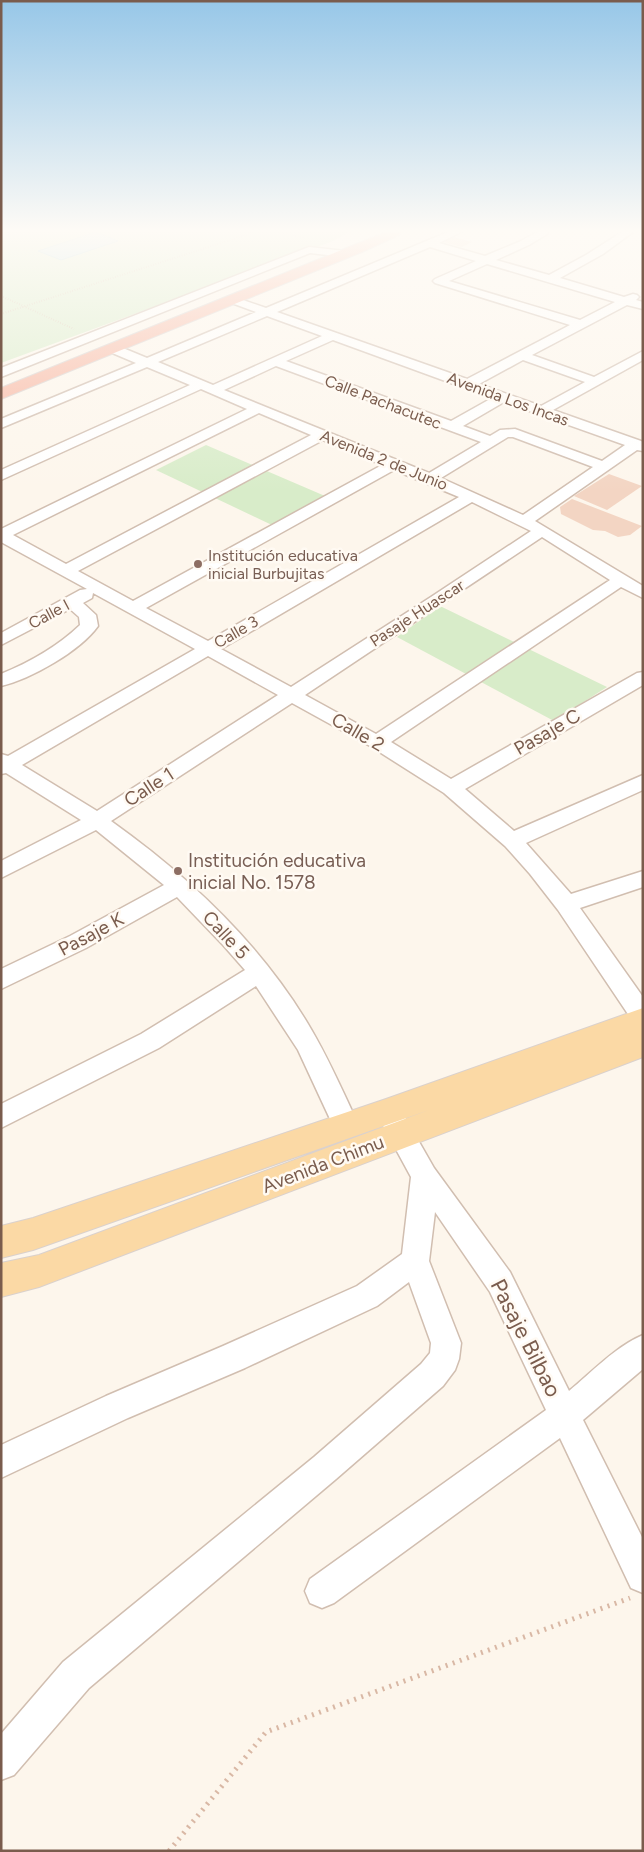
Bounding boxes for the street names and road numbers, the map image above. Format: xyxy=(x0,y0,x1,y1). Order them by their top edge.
street label: Avenida Los Incas xyxy=(445,368,571,430)
street label: Calle Pachacutec xyxy=(322,371,444,433)
street label: Avenida 2 de Junio xyxy=(318,426,450,494)
street label: Pasaje Huascar xyxy=(366,575,468,651)
street label: Calle I xyxy=(25,595,73,633)
street label: Calle 3 xyxy=(210,612,262,652)
street label: Pasaje C xyxy=(510,704,585,760)
street label: Calle 2 xyxy=(327,708,389,756)
street label: Calle 1 xyxy=(120,762,178,812)
street label: Calle 5 xyxy=(198,906,254,964)
street label: Pasaje K xyxy=(54,907,128,961)
street label: Avenida Chimu xyxy=(259,1130,387,1198)
street label: Pasaje Bilbao xyxy=(485,1274,567,1402)

